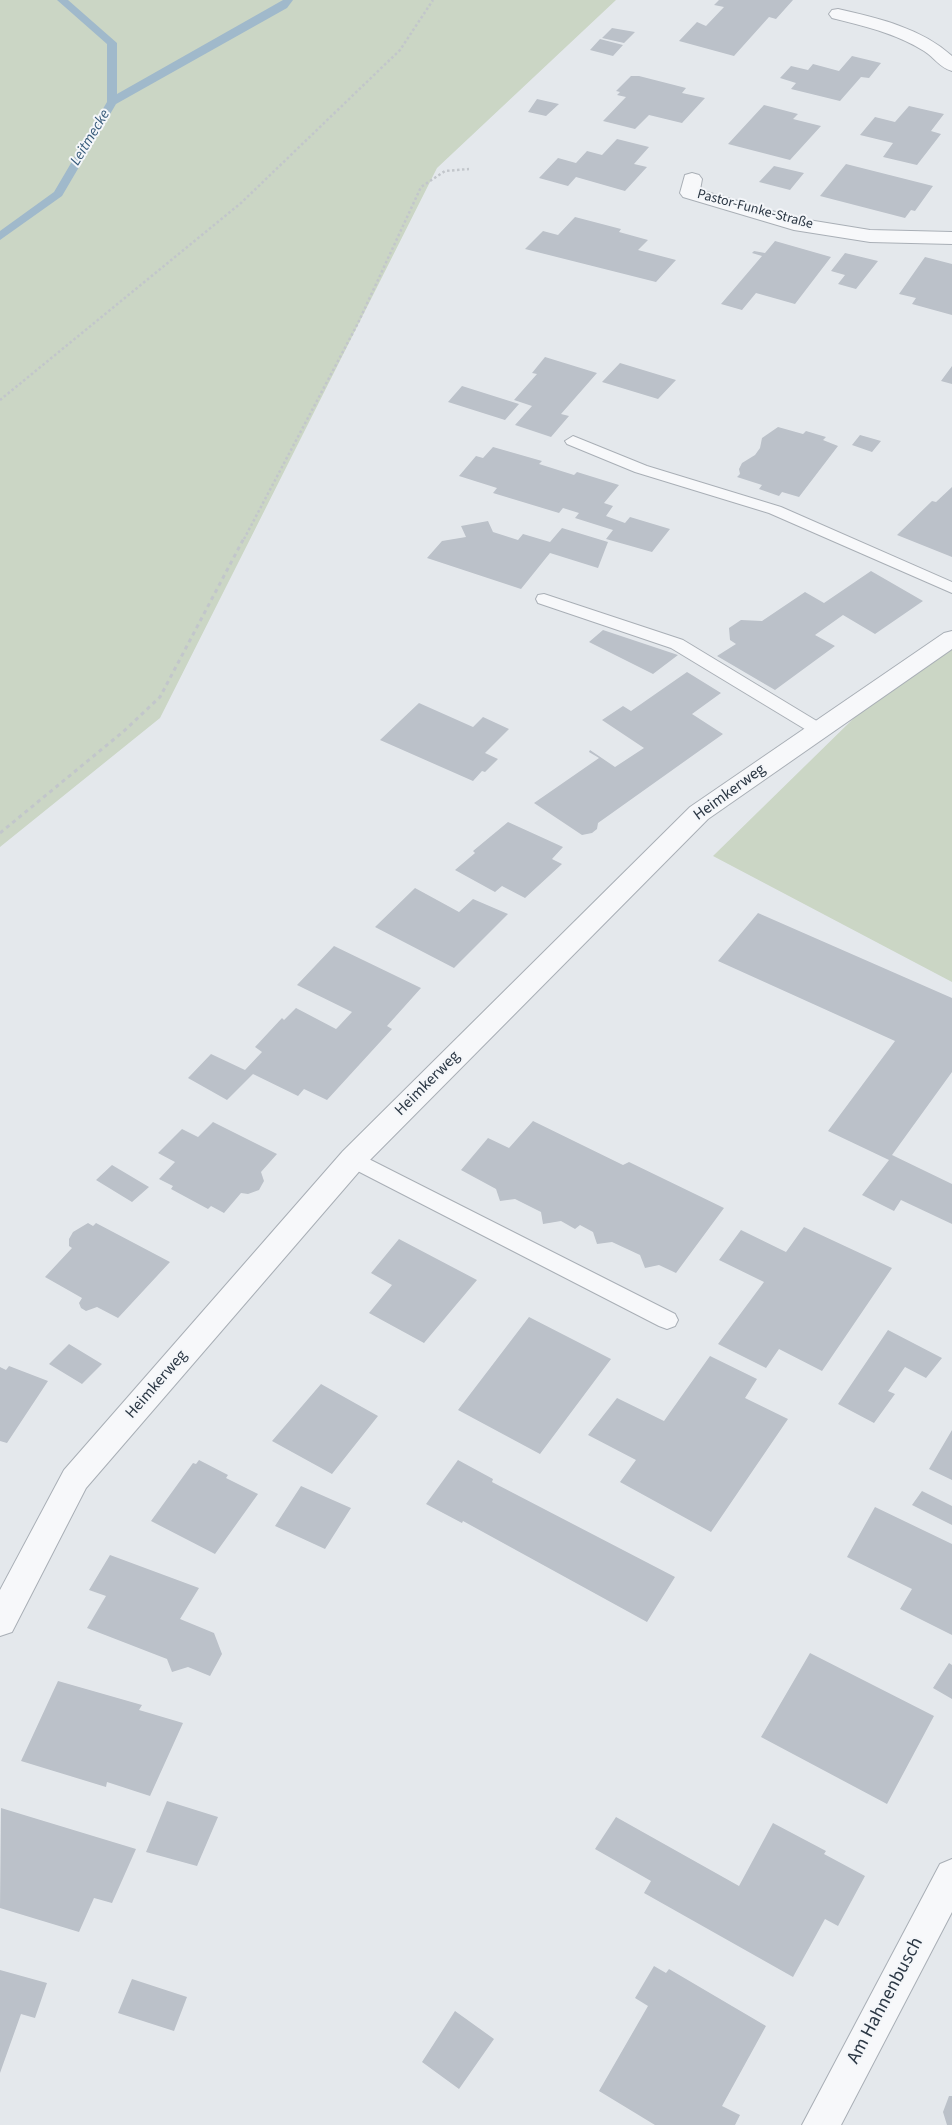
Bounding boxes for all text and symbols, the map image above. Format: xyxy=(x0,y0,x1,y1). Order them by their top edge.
water label: Leitmecke xyxy=(67,107,115,169)
street label: Pastor-Funke-Straße xyxy=(695,186,815,234)
street label: Heimkerweg xyxy=(690,760,770,826)
street label: Heimkerweg xyxy=(391,1047,465,1121)
street label: Heimkerweg xyxy=(122,1347,192,1423)
street label: Am Hahnenbusch xyxy=(843,1934,929,2068)

